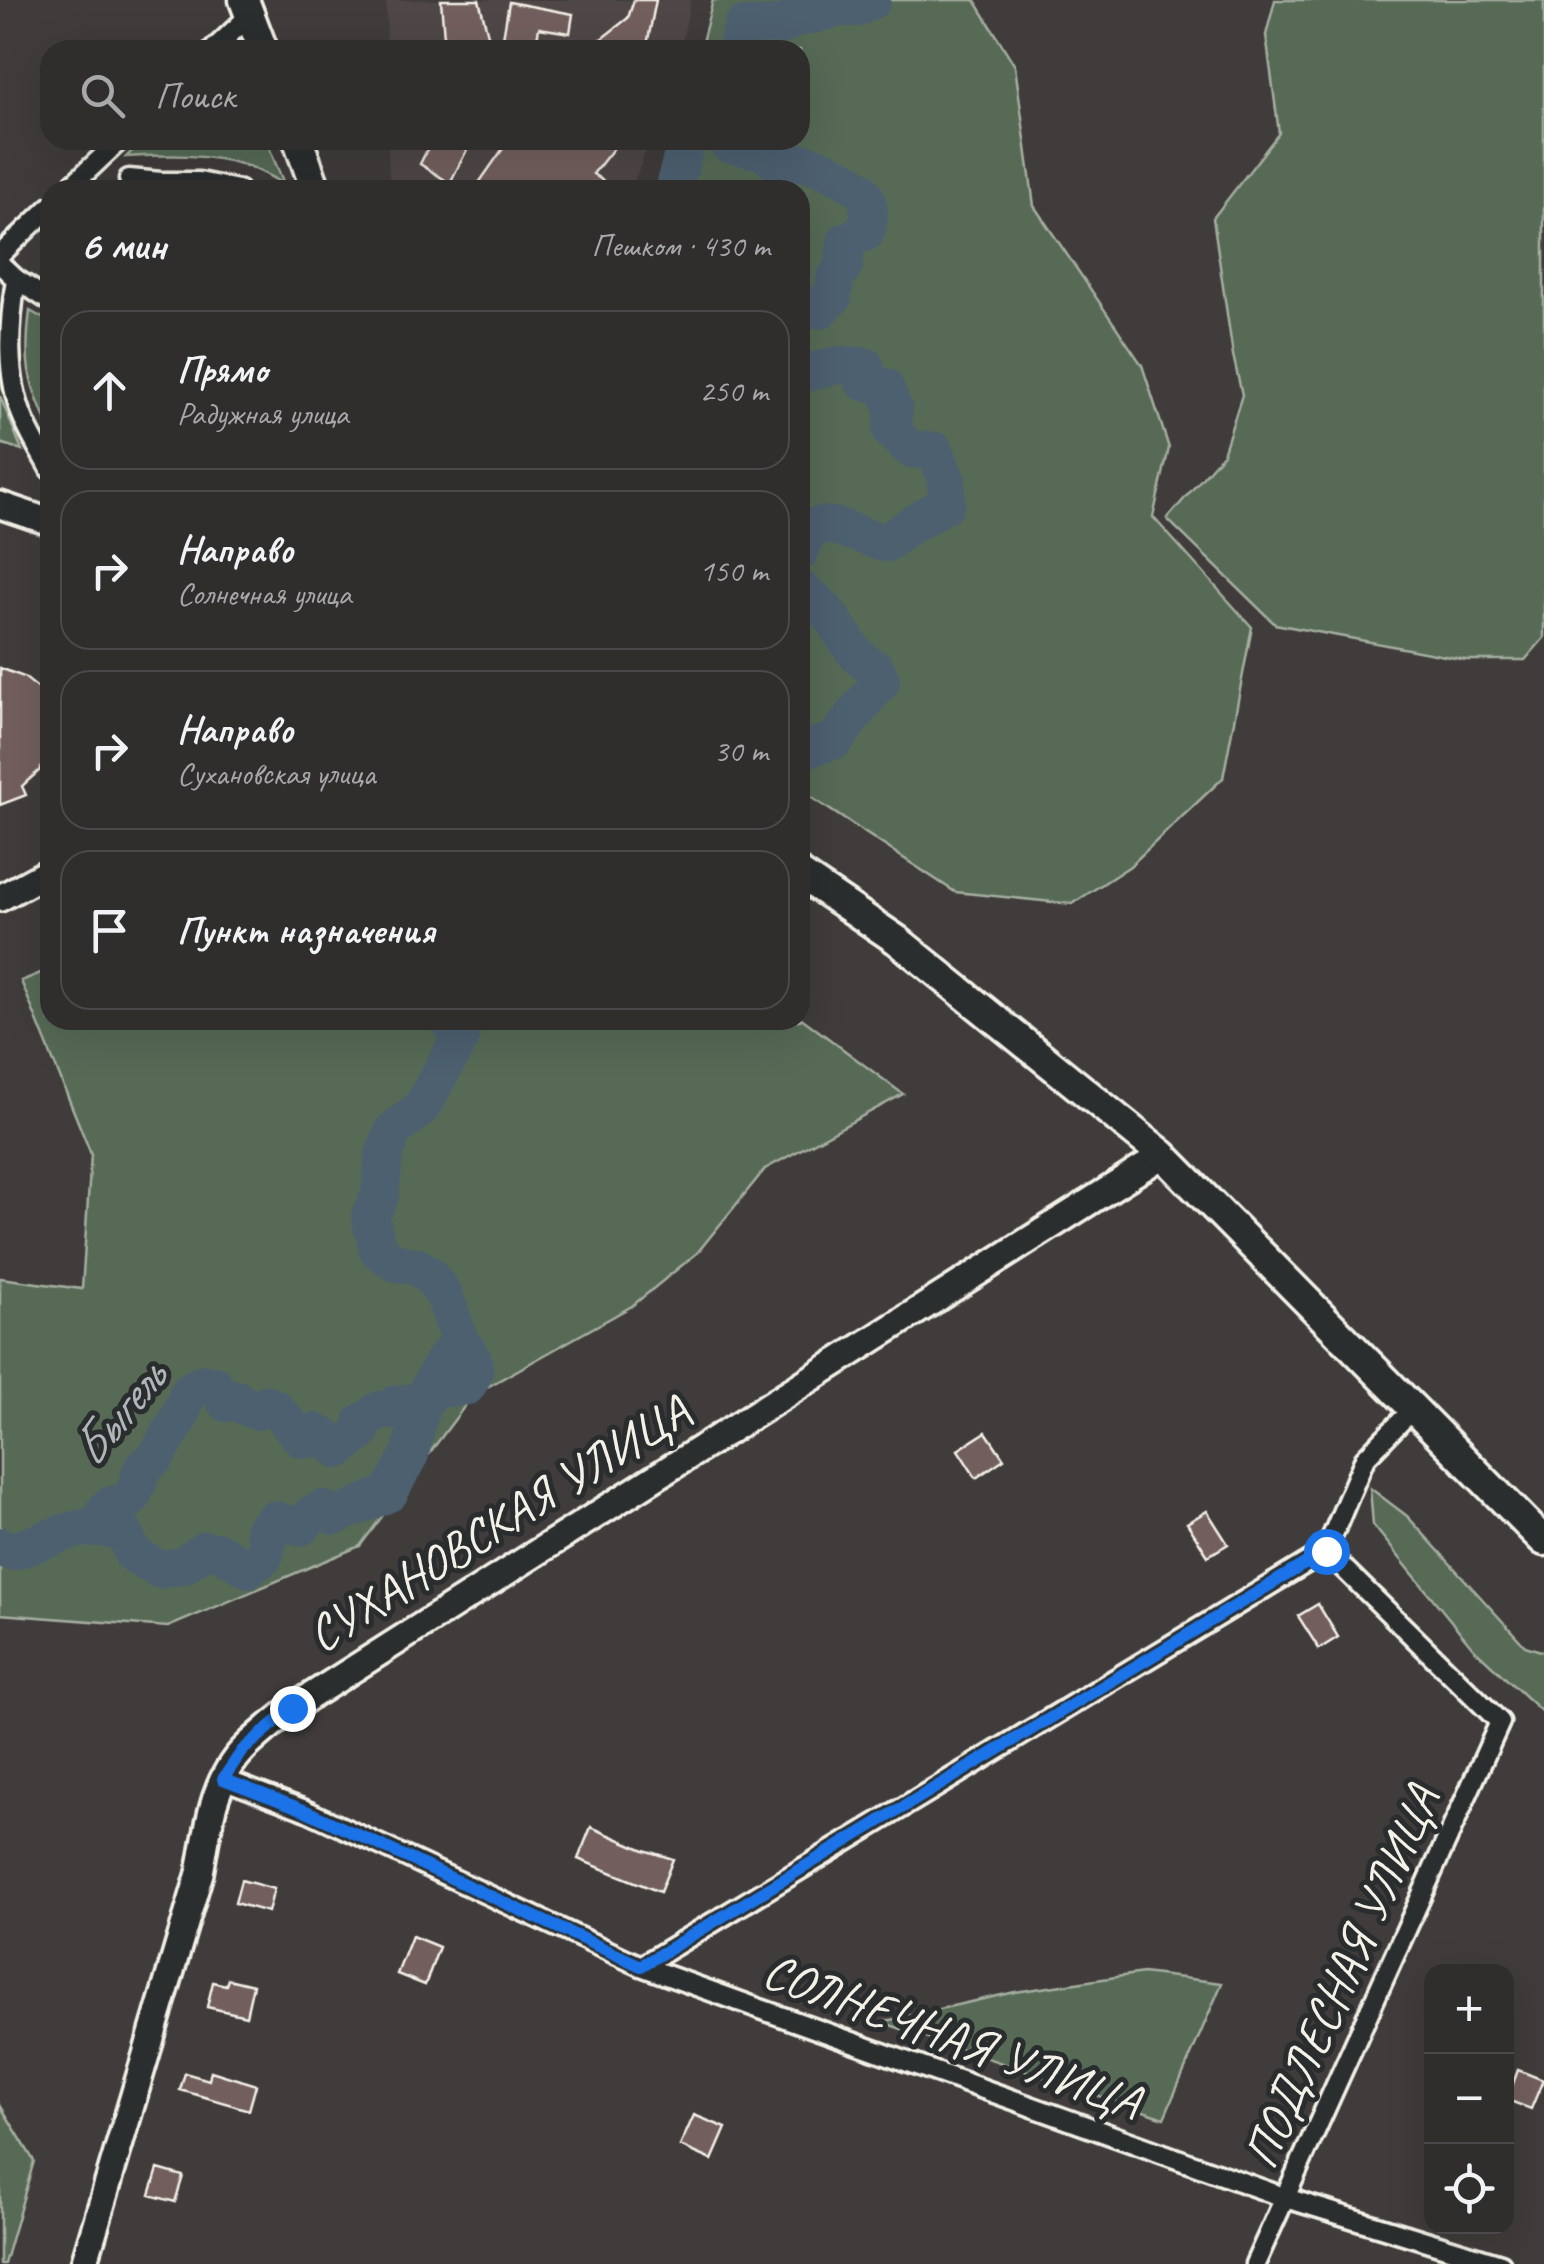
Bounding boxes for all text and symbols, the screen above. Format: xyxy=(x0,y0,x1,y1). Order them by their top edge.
search box xyxy=(40,40,810,150)
icon: search xyxy=(75,68,130,123)
text: Поиск xyxy=(155,72,235,119)
text: 6 мин xyxy=(80,219,166,272)
text: Пешком · 430 m xyxy=(591,225,770,266)
text: Прямо xyxy=(177,346,267,393)
icon: ahead xyxy=(82,363,137,418)
text: 250 m xyxy=(699,370,768,411)
text: Радужная улица xyxy=(177,393,349,434)
text: Направо xyxy=(177,526,293,573)
icon: right xyxy=(82,543,137,598)
text: 150 m xyxy=(699,550,768,591)
text: Солнечная улица xyxy=(177,573,352,614)
text: Направо xyxy=(177,706,293,753)
icon: right xyxy=(82,723,137,778)
text: 30 m xyxy=(714,730,768,771)
text: Сухановская улица xyxy=(177,753,375,794)
icon: arrive xyxy=(82,903,137,958)
text: Пункт назначения xyxy=(177,907,434,954)
water label: Быгель xyxy=(56,1344,184,1480)
street label: СУХАНОВСКАЯ УЛИЦА xyxy=(295,1380,701,1666)
route start xyxy=(1304,1529,1350,1575)
route end xyxy=(270,1686,316,1732)
street label: ПОДЛЕСНАЯ УЛИЦА xyxy=(1229,1775,1454,2178)
street label: СОЛНЕЧНАЯ УЛИЦА xyxy=(755,1939,1151,2134)
map controls xyxy=(1424,1964,1514,2234)
button: + xyxy=(1424,1964,1514,2054)
button: − xyxy=(1424,2054,1514,2144)
button: locate xyxy=(1424,2144,1514,2234)

